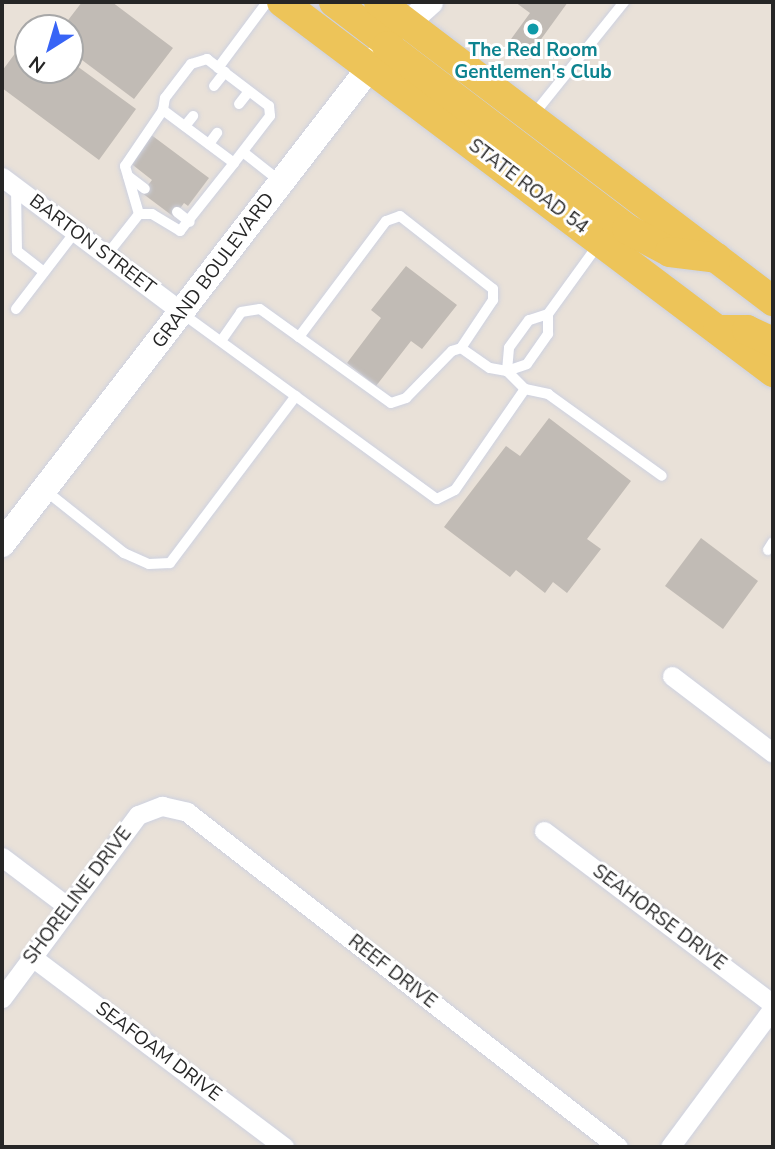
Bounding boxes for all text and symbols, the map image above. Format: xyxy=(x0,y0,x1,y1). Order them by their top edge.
north arrow xyxy=(14,14,84,84)
marker: The Red Room Gentlemen's Club xyxy=(525,21,541,37)
place label: The Red Room Gentlemen's Club xyxy=(454,40,612,84)
text: N xyxy=(24,50,51,79)
street label: STATE ROAD 54 xyxy=(464,135,592,239)
street label: GRAND BOULEVARD xyxy=(148,189,280,353)
street label: BARTON STREET xyxy=(24,190,160,300)
street label: SHORELINE DRIVE xyxy=(19,823,137,969)
street label: SEAHORSE DRIVE xyxy=(588,860,730,976)
street label: REEF DRIVE xyxy=(343,930,441,1014)
street label: SEAFOAM DRIVE xyxy=(91,997,225,1107)

